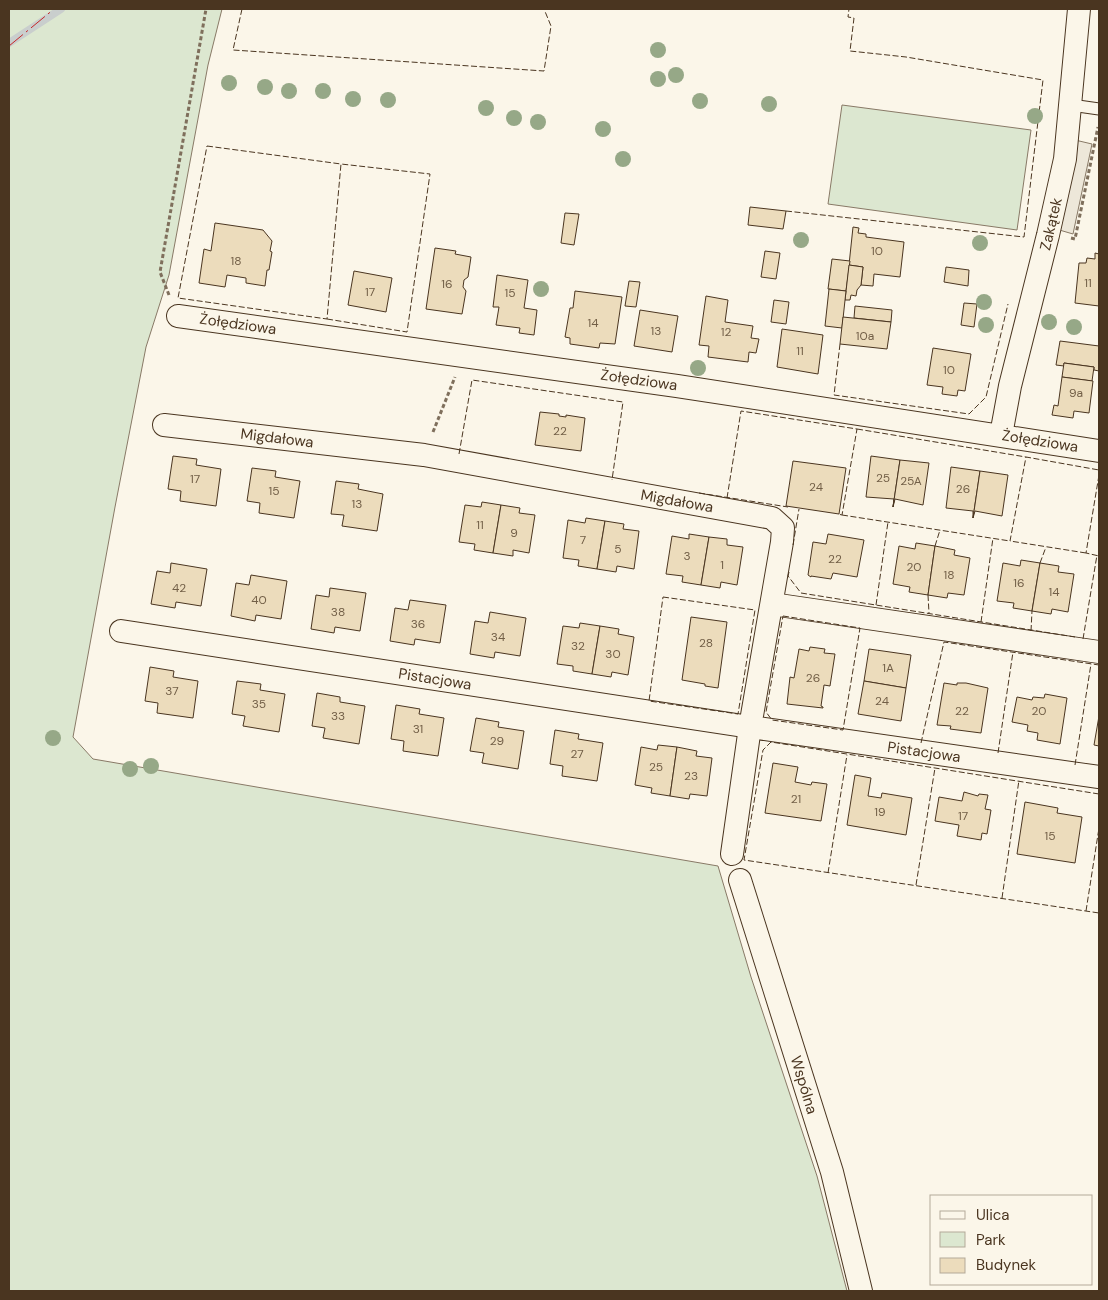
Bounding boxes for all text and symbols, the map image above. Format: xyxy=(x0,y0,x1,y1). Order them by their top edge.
street label: Zakątek xyxy=(1035,195,1067,252)
house number: 10 xyxy=(871,243,883,259)
house number: 18 xyxy=(230,253,242,269)
house number: 11 xyxy=(1084,275,1092,291)
house number: 16 xyxy=(441,276,453,292)
house number: 17 xyxy=(365,284,375,300)
house number: 15 xyxy=(504,285,516,301)
street label: Żołędziowa xyxy=(198,309,278,339)
house number: 14 xyxy=(587,315,599,331)
house number: 13 xyxy=(651,323,661,339)
house number: 12 xyxy=(721,324,731,340)
house number: 10a xyxy=(856,328,874,344)
house number: 11 xyxy=(796,343,804,359)
house number: 10 xyxy=(943,362,955,378)
street label: Żołędziowa xyxy=(599,365,679,395)
house number: 9a xyxy=(1069,385,1083,401)
house number: 22 xyxy=(553,423,567,439)
street label: Migdałowa xyxy=(239,424,315,452)
street label: Żołędziowa xyxy=(1000,425,1080,457)
house number: 25 xyxy=(876,470,890,486)
house number: 17 xyxy=(190,471,200,487)
house number: 25A xyxy=(900,473,922,489)
house number: 24 xyxy=(809,479,823,495)
house number: 26 xyxy=(956,481,970,497)
house number: 15 xyxy=(268,483,280,499)
street label: Migdałowa xyxy=(639,485,715,517)
house number: 13 xyxy=(352,496,362,512)
house number: 11 xyxy=(476,517,484,533)
house number: 9 xyxy=(510,525,518,541)
house number: 7 xyxy=(580,532,586,548)
house number: 5 xyxy=(614,541,622,557)
house number: 3 xyxy=(683,548,691,564)
house number: 22 xyxy=(828,551,842,567)
house number: 1 xyxy=(720,557,724,573)
house number: 20 xyxy=(906,559,922,575)
house number: 18 xyxy=(943,567,955,583)
house number: 16 xyxy=(1013,575,1025,591)
house number: 42 xyxy=(172,580,186,596)
house number: 14 xyxy=(1048,584,1060,600)
house number: 40 xyxy=(251,592,267,608)
house number: 38 xyxy=(331,604,345,620)
house number: 36 xyxy=(411,616,425,632)
house number: 34 xyxy=(491,629,505,645)
house number: 28 xyxy=(699,635,713,651)
house number: 32 xyxy=(571,638,585,654)
house number: 30 xyxy=(605,646,621,662)
house number: 1A xyxy=(882,660,894,676)
street label: Pistacjowa xyxy=(397,663,473,695)
house number: 26 xyxy=(806,670,820,686)
house number: 37 xyxy=(165,683,179,699)
house number: 24 xyxy=(875,693,889,709)
house number: 35 xyxy=(252,696,266,712)
house number: 22 xyxy=(955,703,969,719)
house number: 20 xyxy=(1031,703,1047,719)
house number: 33 xyxy=(331,708,345,724)
house number: 31 xyxy=(413,721,423,737)
house number: 29 xyxy=(490,733,504,749)
street label: Pistacjowa xyxy=(886,737,962,767)
house number: 27 xyxy=(570,746,584,762)
house number: 25 xyxy=(649,759,663,775)
house number: 23 xyxy=(684,768,698,784)
house number: 21 xyxy=(791,791,801,807)
house number: 19 xyxy=(874,804,886,820)
house number: 17 xyxy=(958,808,968,824)
house number: 15 xyxy=(1044,828,1056,844)
street label: Wspólna xyxy=(786,1053,822,1117)
legend xyxy=(930,1195,1093,1285)
text: Ulica xyxy=(976,1205,1010,1225)
text: Park xyxy=(976,1230,1006,1250)
text: Budynek xyxy=(976,1255,1037,1275)

